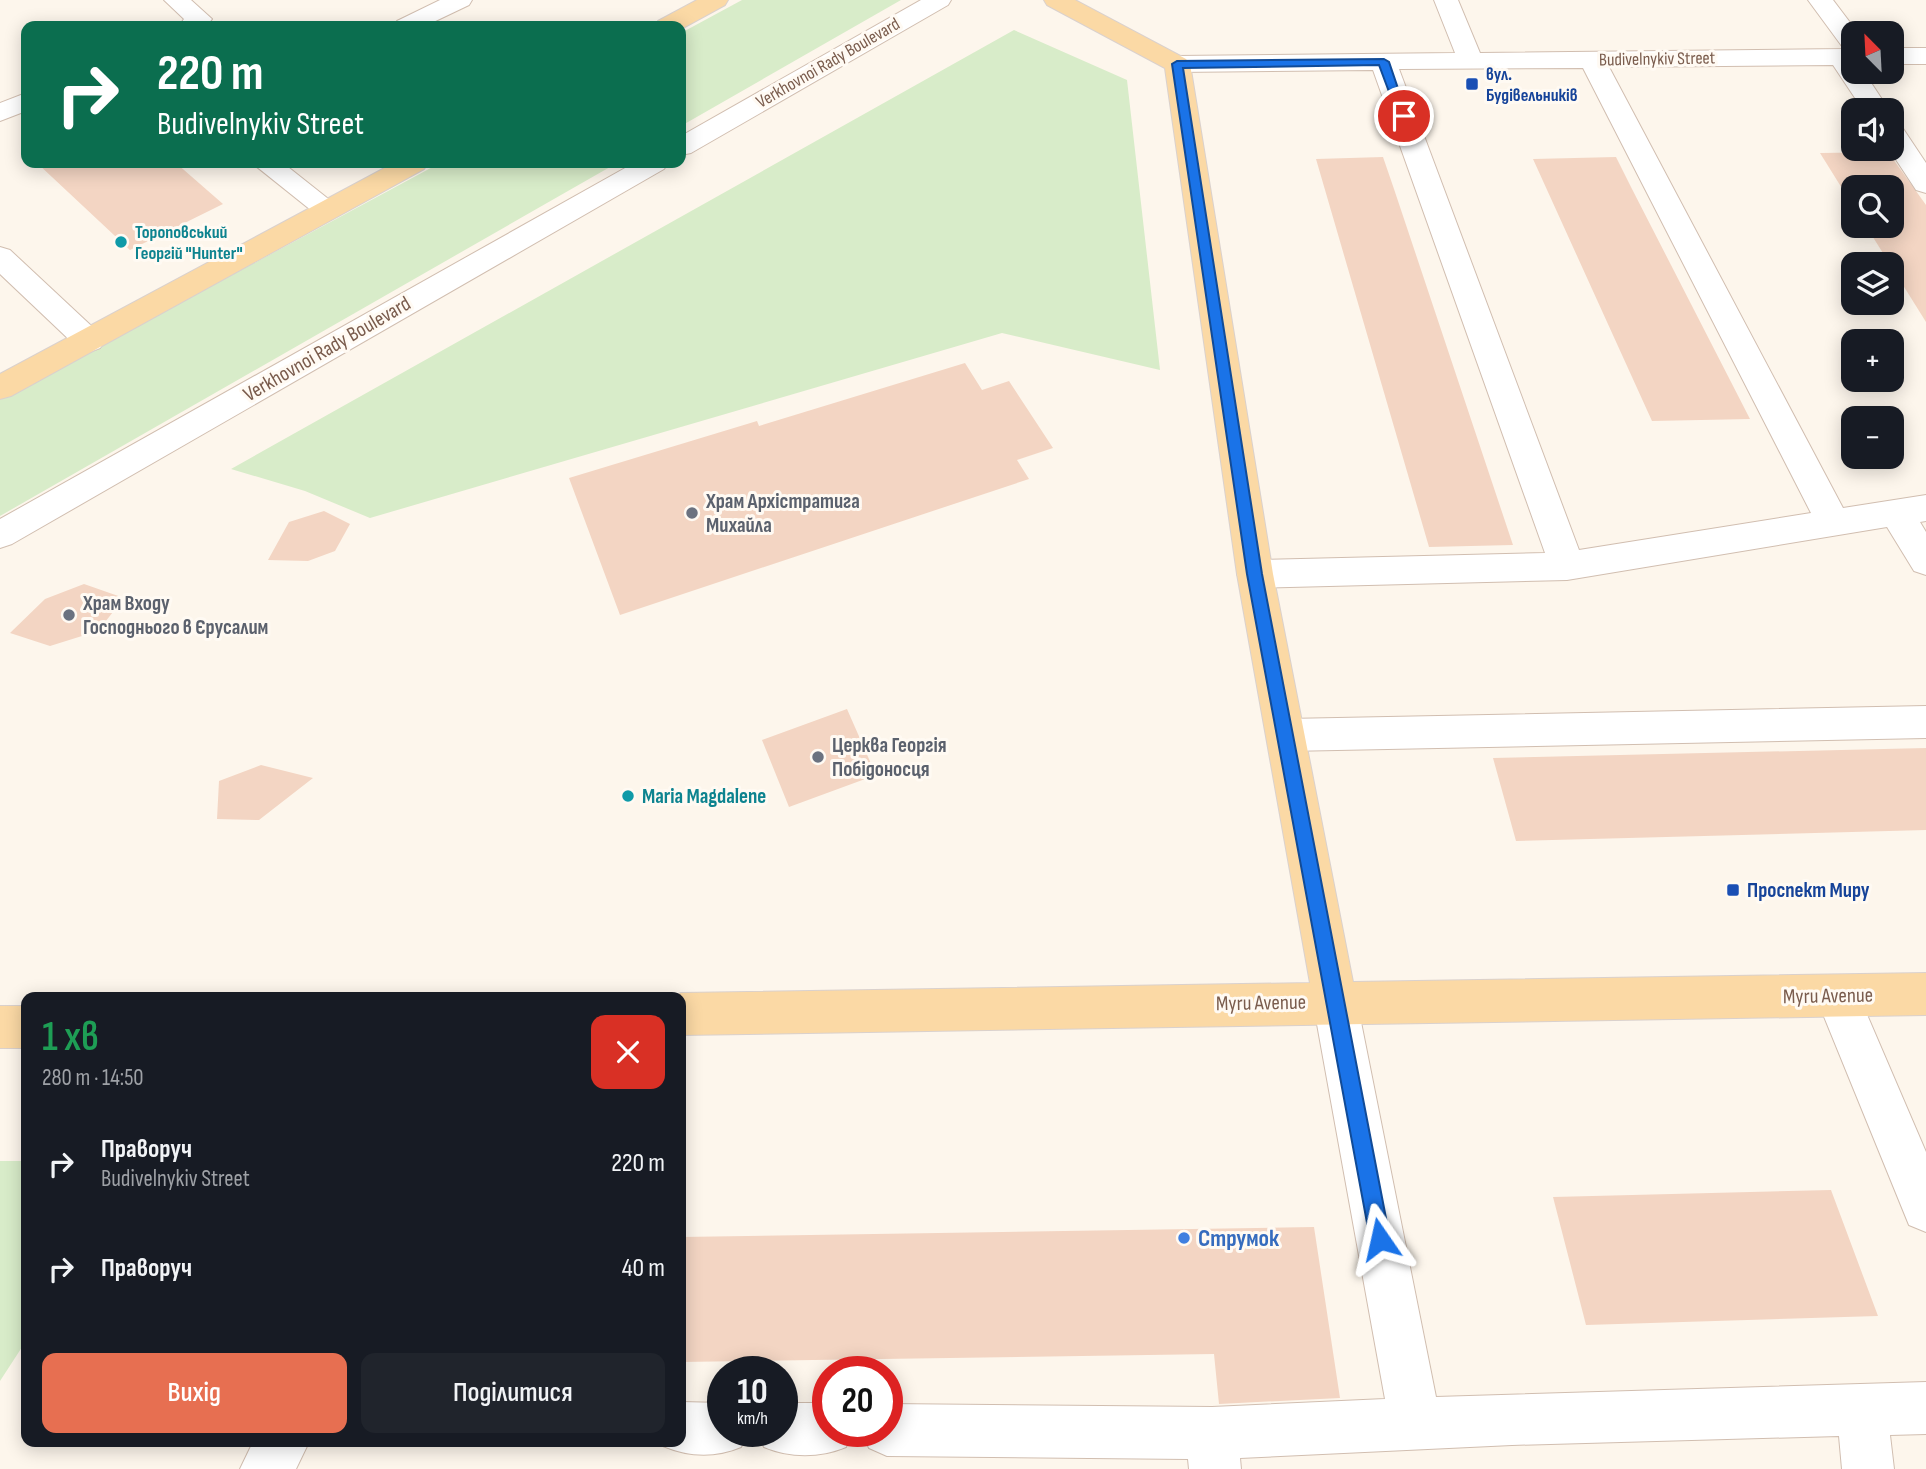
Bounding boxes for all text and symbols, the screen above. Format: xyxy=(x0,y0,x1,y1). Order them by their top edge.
street label: Verkhovnoi Rady Boulevard xyxy=(753,13,903,113)
north arrow xyxy=(1841,21,1904,84)
map controls xyxy=(1841,21,1904,469)
text: 220 m xyxy=(157,45,263,104)
street label: Budivelnykiv Street xyxy=(1599,47,1716,71)
icon: right xyxy=(42,49,133,140)
place label: вул. Будівельників xyxy=(1486,64,1578,106)
marker: вул. Будівельників xyxy=(1464,76,1480,92)
pin xyxy=(1374,86,1434,146)
icon: arrive xyxy=(1385,97,1423,135)
button: sound xyxy=(1841,98,1904,161)
text: Budivelnykiv Street xyxy=(157,105,364,144)
button: search xyxy=(1841,175,1904,238)
place label: Тороповський Георгій "Hunter" xyxy=(135,222,243,264)
marker: Тороповський Георгій "Hunter" xyxy=(113,234,129,250)
button: layers xyxy=(1841,252,1904,315)
street label: Verkhovnoi Rady Boulevard xyxy=(239,291,415,407)
button: + xyxy=(1841,329,1904,392)
button: − xyxy=(1841,406,1904,469)
place label: Храм Архістратига Михайла xyxy=(705,489,860,538)
marker: Храм Архістратига Михайла xyxy=(684,505,700,521)
place label: Храм Входу Господнього в Єрусалим xyxy=(82,591,268,640)
marker: Храм Входу Господнього в Єрусалим xyxy=(61,607,77,623)
place label: Церква Георгія Побідоносця xyxy=(832,733,947,782)
marker: Церква Георгія Побідоносця xyxy=(810,749,826,765)
place label: Maria Magdalene xyxy=(642,784,766,809)
marker: Maria Magdalene xyxy=(620,788,636,804)
place label: Проспект Миру xyxy=(1747,878,1870,903)
marker: Проспект Миру xyxy=(1725,882,1741,898)
street label: Myru Avenue xyxy=(1783,983,1873,1009)
street label: Myru Avenue xyxy=(1216,990,1306,1016)
text: 1 хв xyxy=(42,1012,99,1063)
button: close xyxy=(591,1015,665,1089)
text: 280 m · 14:50 xyxy=(42,1064,144,1092)
text: Праворуч xyxy=(101,1134,192,1165)
icon: right xyxy=(42,1145,80,1183)
text: 220 m xyxy=(611,1148,665,1179)
text: Budivelnykiv Street xyxy=(101,1165,250,1193)
position arrow xyxy=(1343,1202,1417,1276)
place label: Струмок xyxy=(1198,1224,1280,1253)
marker: Струмок xyxy=(1176,1230,1192,1246)
icon: right xyxy=(42,1250,80,1288)
text: Праворуч xyxy=(101,1253,192,1284)
text: 40 m xyxy=(622,1253,665,1284)
button: Вихід xyxy=(42,1353,347,1433)
button: Поділитися xyxy=(361,1353,665,1433)
speed limit sign: 20 xyxy=(812,1356,903,1447)
text: 10 xyxy=(737,1371,768,1414)
text: km/h xyxy=(737,1408,768,1429)

